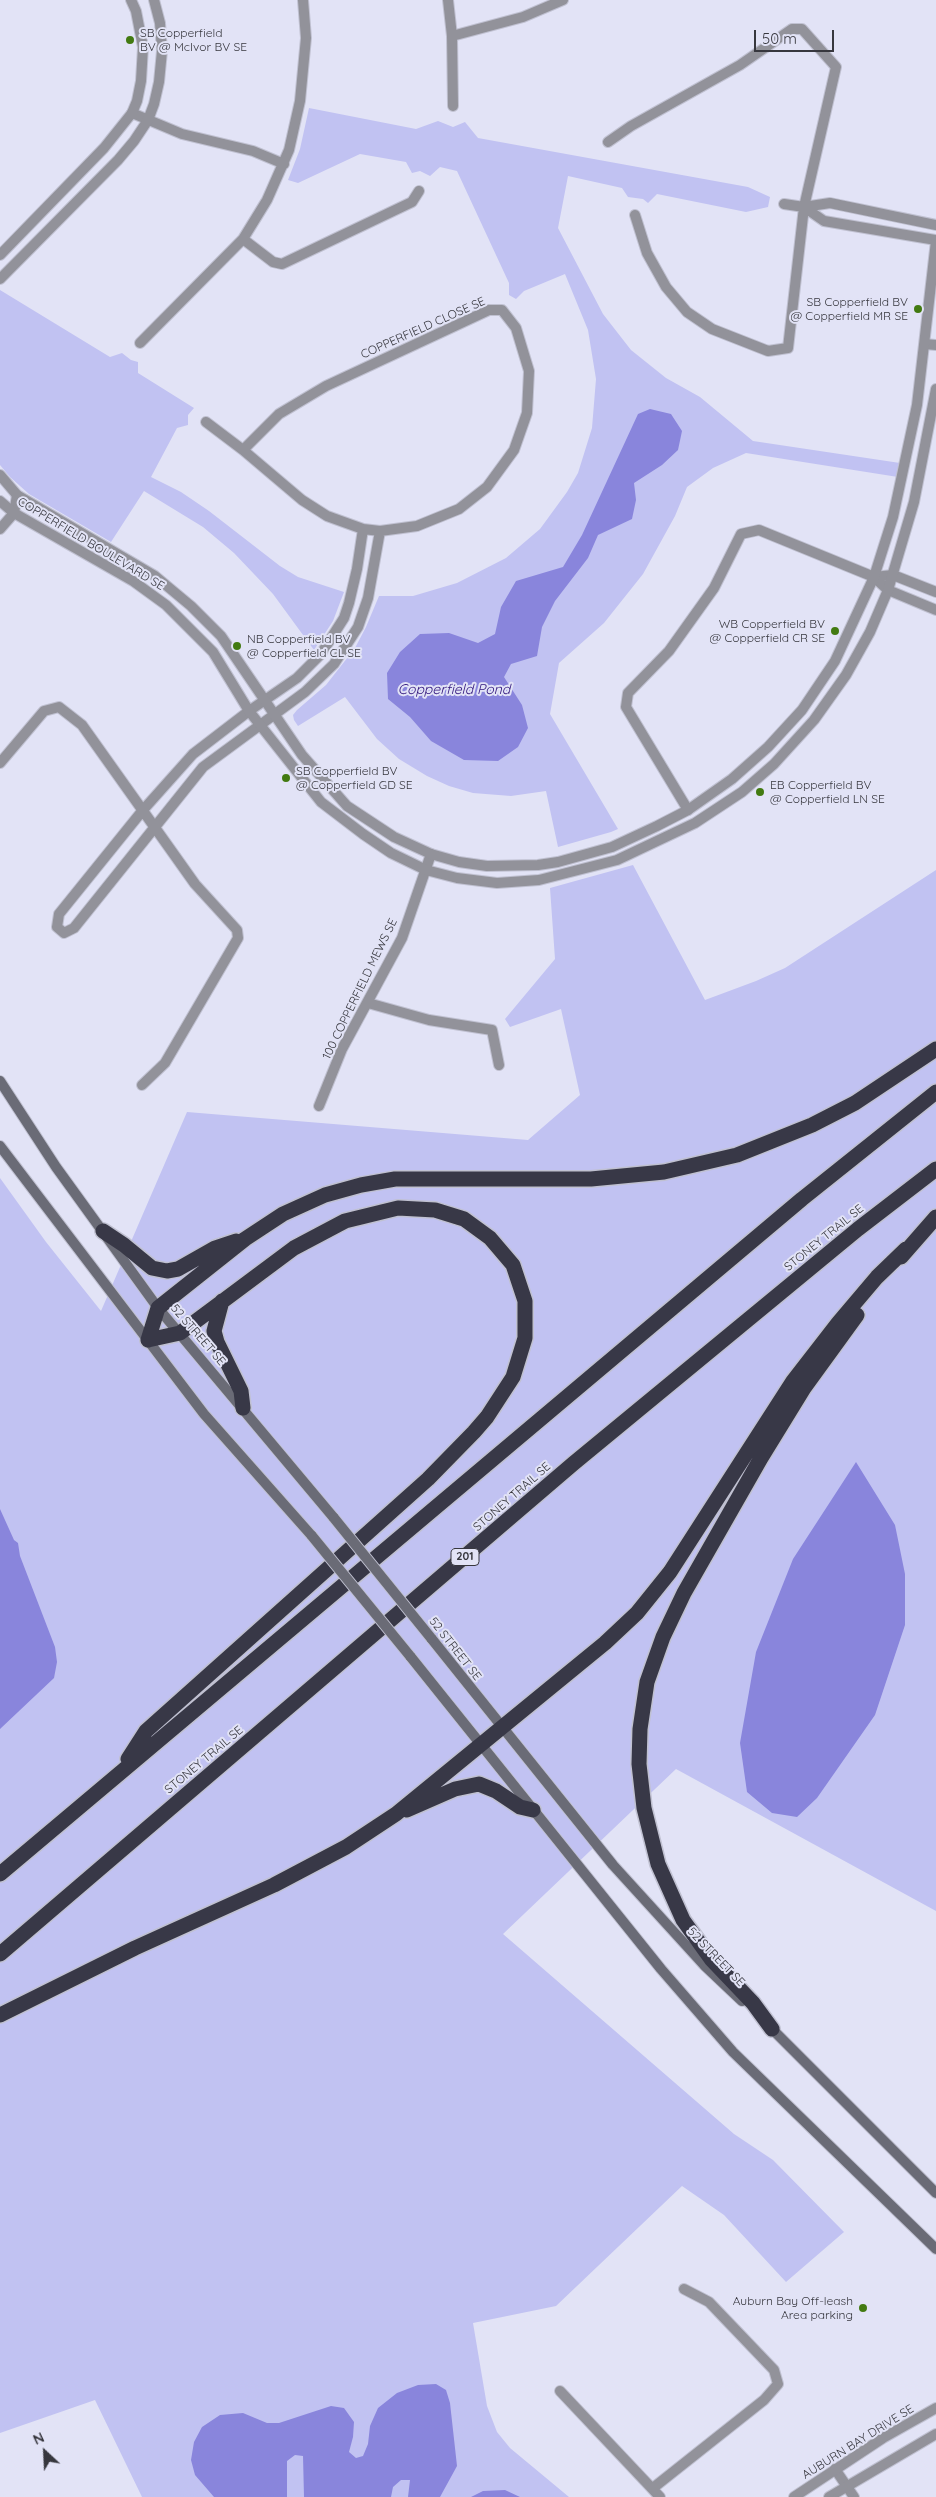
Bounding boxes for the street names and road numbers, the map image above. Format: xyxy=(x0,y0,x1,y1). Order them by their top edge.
street label: COPPERFIELD CLOSE SE xyxy=(359,294,487,362)
street label: COPPERFIELD BOULEVARD SE xyxy=(15,494,167,594)
street label: 100 COPPERFIELD MEWS SE xyxy=(320,916,400,1062)
street label: STONEY TRAIL SE xyxy=(781,1202,867,1274)
street label: 52 STREET SE xyxy=(168,1302,228,1368)
street label: STONEY TRAIL SE xyxy=(470,1460,554,1534)
road number: 201 xyxy=(451,1548,479,1565)
street label: 52 STREET SE xyxy=(426,1615,484,1683)
street label: STONEY TRAIL SE xyxy=(162,1723,246,1797)
street label: 52 STREET SE xyxy=(684,1925,748,1989)
street label: AUBURN BAY DRIVE SE xyxy=(800,2402,916,2482)

